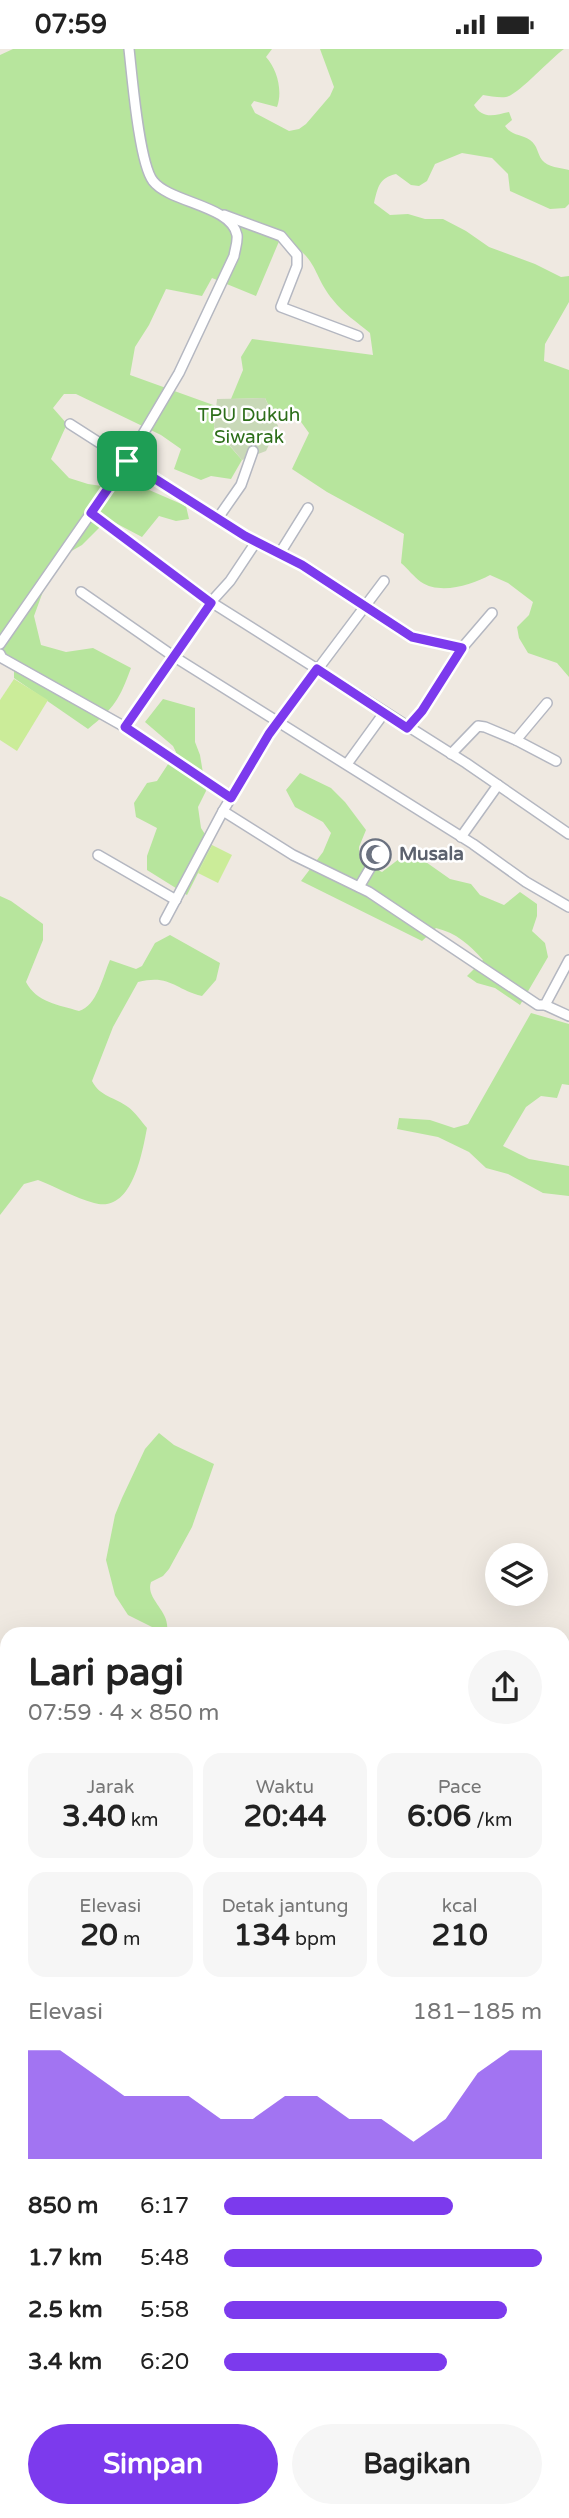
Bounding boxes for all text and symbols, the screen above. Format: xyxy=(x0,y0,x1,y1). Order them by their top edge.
text: 07:59 xyxy=(35,9,107,40)
park label: TPU Dukuh Siwarak xyxy=(198,404,300,448)
pin xyxy=(97,431,157,491)
icon: arrive xyxy=(108,442,146,480)
mosque icon: Musala xyxy=(359,837,393,871)
place label: Musala xyxy=(399,843,464,865)
map controls xyxy=(485,1543,548,1606)
button: layers xyxy=(485,1543,548,1606)
text: Lari pagi xyxy=(28,1650,184,1696)
button: share xyxy=(468,1650,542,1724)
text: 07:59 · 4 × 850 m xyxy=(28,1699,219,1727)
text: Jarak xyxy=(86,1776,134,1798)
text: Waktu xyxy=(256,1776,314,1798)
text: Pace xyxy=(438,1776,482,1798)
text: 3.40 xyxy=(62,1798,126,1835)
text: 20:44 xyxy=(243,1798,327,1835)
text: 6:06 xyxy=(407,1798,471,1835)
text: km xyxy=(126,1809,159,1831)
text: /km xyxy=(471,1809,512,1831)
text: Elevasi xyxy=(79,1895,141,1917)
text: Detak jantung xyxy=(221,1895,349,1917)
text: kcal xyxy=(442,1895,478,1917)
text: 20 xyxy=(80,1917,118,1954)
text: 134 xyxy=(234,1917,290,1954)
text: 210 xyxy=(431,1917,488,1954)
text: m xyxy=(118,1928,140,1950)
text: bpm xyxy=(290,1928,336,1950)
text: Elevasi xyxy=(28,1998,103,2026)
text: 181–185 m xyxy=(413,1998,542,2026)
text: 850 m xyxy=(28,2192,98,2220)
text: 6:17 xyxy=(140,2192,189,2220)
text: 1.7 km xyxy=(28,2244,102,2272)
text: 5:48 xyxy=(140,2244,189,2272)
text: 2.5 km xyxy=(28,2296,103,2324)
text: 5:58 xyxy=(140,2296,189,2324)
text: 3.4 km xyxy=(28,2348,102,2376)
text: 6:20 xyxy=(140,2348,189,2376)
button: Simpan xyxy=(28,2424,278,2504)
button: Bagikan xyxy=(292,2424,542,2504)

